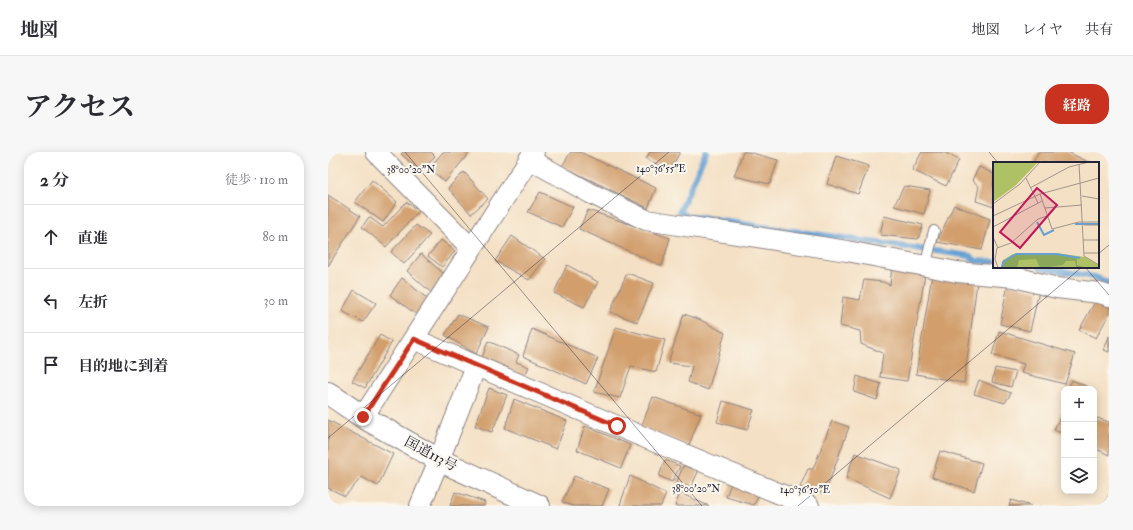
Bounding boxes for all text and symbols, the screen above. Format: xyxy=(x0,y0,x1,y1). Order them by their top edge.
text: 地図 xyxy=(20,18,58,42)
text: 地図 xyxy=(972,21,1000,38)
text: レイヤ xyxy=(1022,21,1063,38)
text: 共有 xyxy=(1085,21,1113,38)
button: 経路 xyxy=(1045,84,1109,124)
text: アクセス xyxy=(24,90,135,125)
inset map xyxy=(993,162,1099,268)
text: 140°36'55"E xyxy=(636,163,686,175)
text: 38°00'20"N xyxy=(387,164,435,176)
text: 2 分 xyxy=(40,170,69,191)
text: 徒歩 · 110 m xyxy=(225,172,288,188)
icon: ahead xyxy=(40,226,62,248)
text: 直進 xyxy=(78,229,108,248)
text: 80 m xyxy=(262,229,288,245)
icon: left xyxy=(40,290,62,312)
text: 左折 xyxy=(78,293,108,312)
text: 30 m xyxy=(264,293,288,309)
icon: arrive xyxy=(40,354,62,376)
text: 目的地に到着 xyxy=(78,357,168,376)
map controls xyxy=(1061,386,1097,494)
button: + xyxy=(1061,386,1097,422)
route end xyxy=(354,408,372,426)
route start xyxy=(608,417,626,435)
button: − xyxy=(1061,422,1097,458)
street label: 国道113号 xyxy=(402,433,460,475)
button: layers xyxy=(1061,458,1097,494)
text: 38°00'20"N xyxy=(672,483,720,495)
text: 140°36'50"E xyxy=(780,484,830,496)

